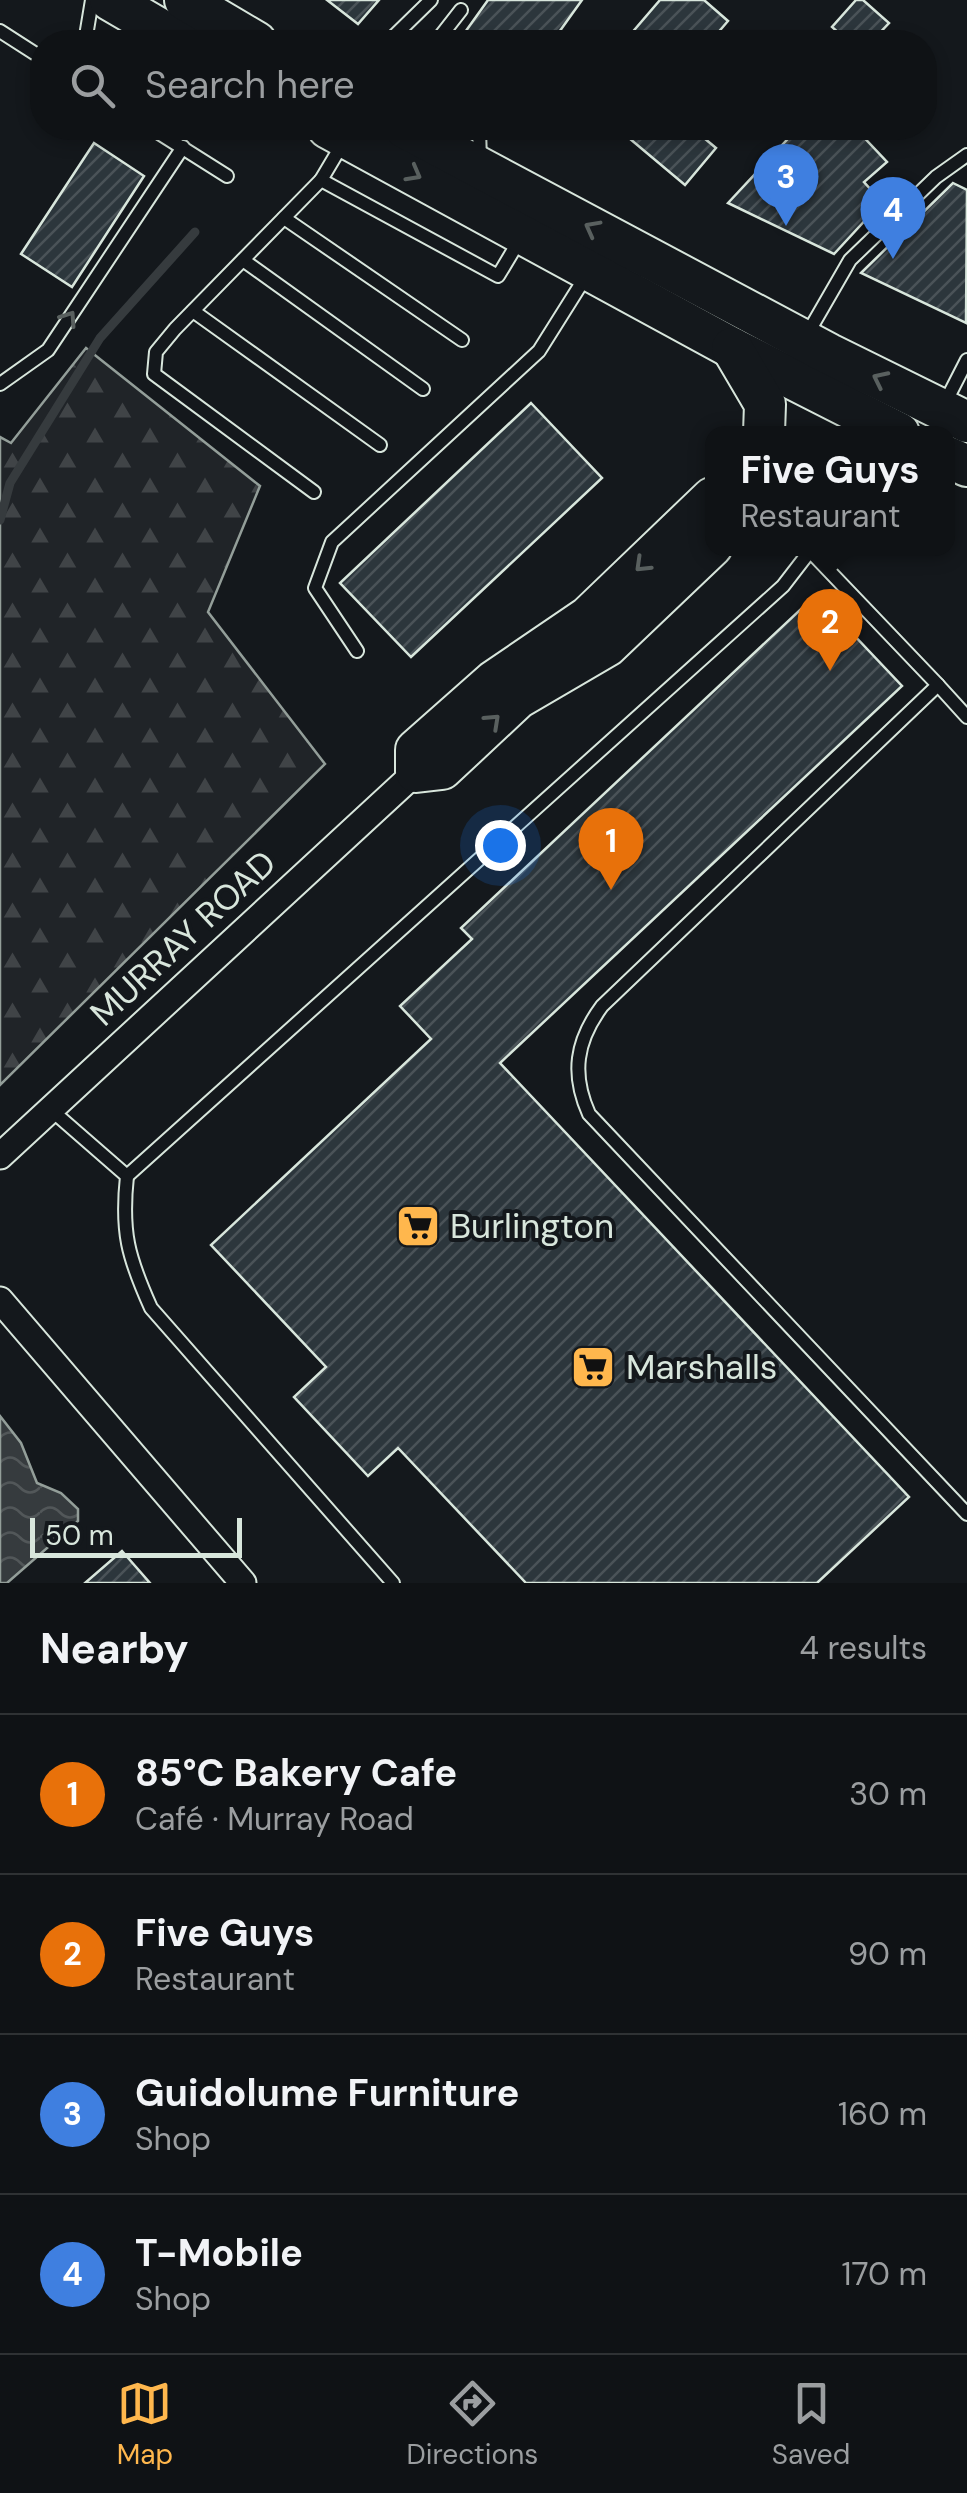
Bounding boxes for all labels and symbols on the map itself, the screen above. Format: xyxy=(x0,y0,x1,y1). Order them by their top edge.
pin: 3 xyxy=(754,144,818,226)
one-way arrow xyxy=(403,162,421,182)
pin: 4 xyxy=(860,176,926,259)
one-way arrow xyxy=(584,221,602,241)
one-way arrow xyxy=(57,311,75,330)
one-way arrow xyxy=(872,372,890,391)
one-way arrow xyxy=(635,553,654,571)
pin: 2 xyxy=(798,588,862,671)
one-way arrow xyxy=(482,715,500,733)
pin: 1 xyxy=(578,808,644,890)
your location xyxy=(475,820,526,871)
street label: MURRAY ROAD xyxy=(80,840,286,1036)
supermarket icon: Burlington xyxy=(395,1203,441,1249)
place label: Burlington xyxy=(450,1203,614,1249)
supermarket icon: Marshalls xyxy=(570,1344,616,1390)
place label: Marshalls xyxy=(626,1344,777,1390)
scale bar xyxy=(30,1513,242,1558)

